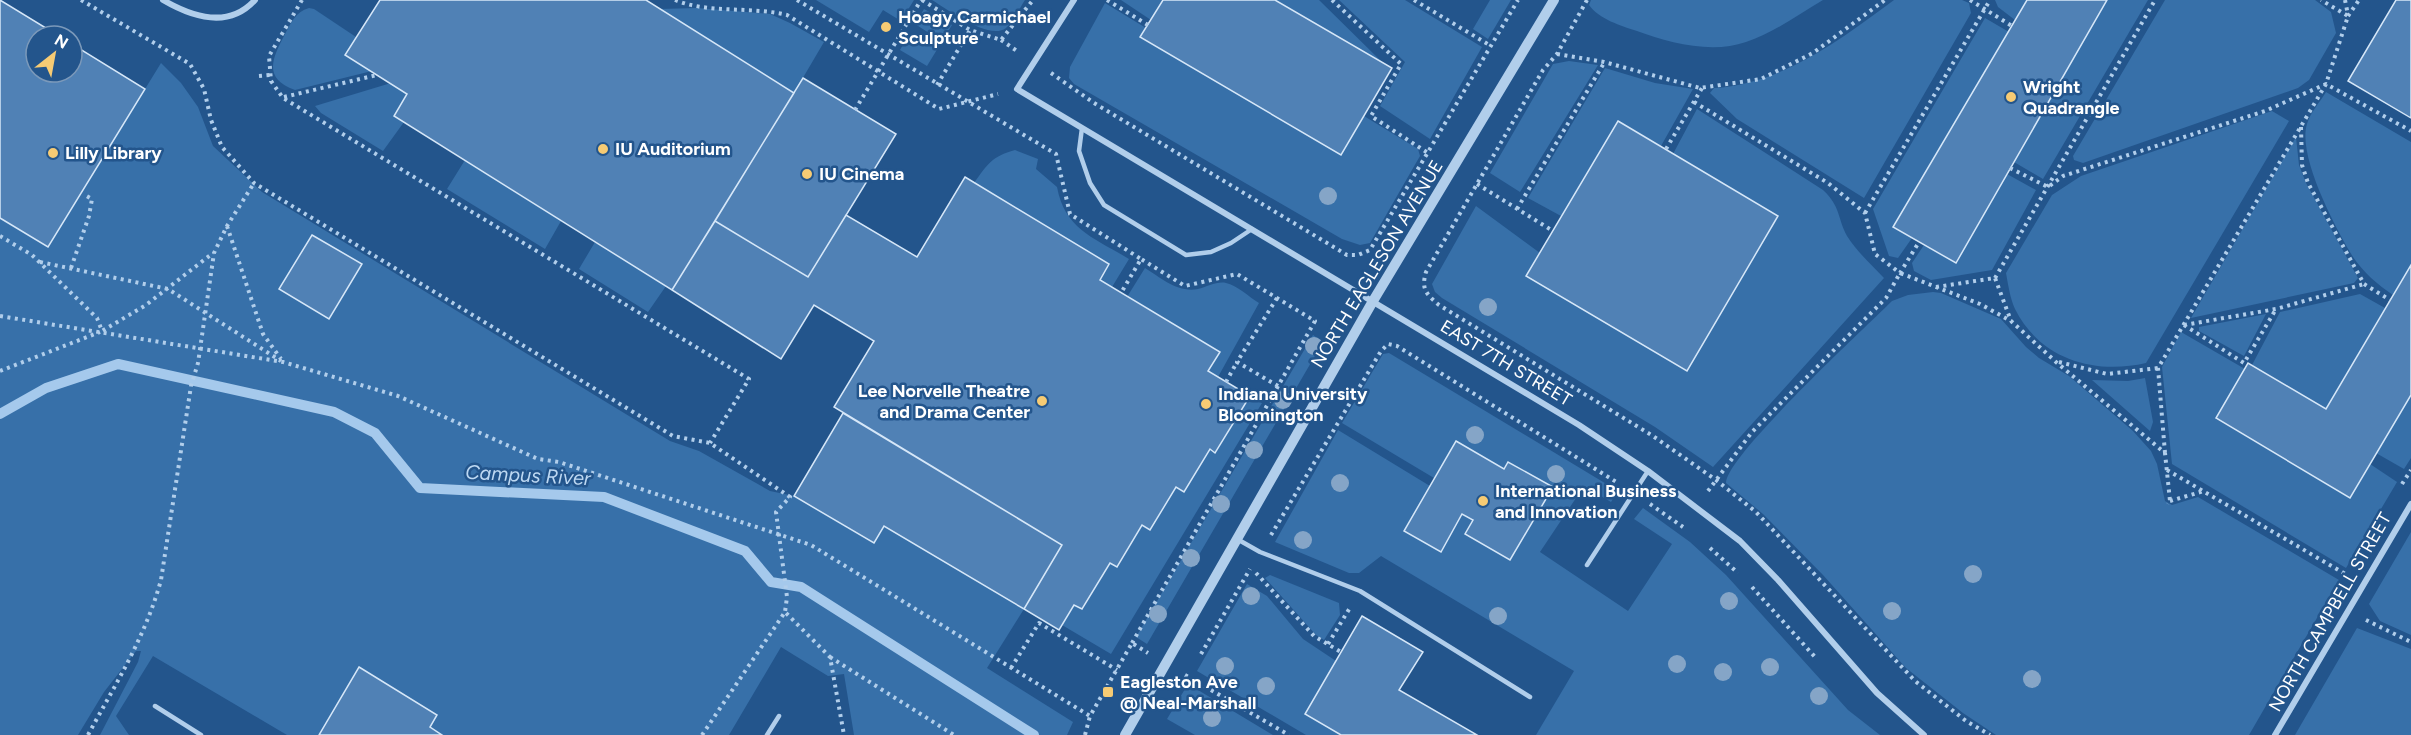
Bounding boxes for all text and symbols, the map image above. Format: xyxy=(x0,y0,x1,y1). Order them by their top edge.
place label: Hoagy Carmichael Sculpture xyxy=(898,6,1051,49)
marker: Hoagy Carmichael Sculpture xyxy=(879,20,893,34)
north arrow xyxy=(24,24,84,84)
text: N xyxy=(51,30,72,53)
place label: Wright Quadrangle xyxy=(2023,76,2120,119)
marker: Wright Quadrangle xyxy=(2004,90,2018,104)
place label: IU Auditorium xyxy=(615,138,731,160)
place label: Lilly Library xyxy=(65,142,162,164)
marker: IU Auditorium xyxy=(596,142,610,156)
marker: Lilly Library xyxy=(46,146,60,160)
street label: NORTH EAGLESON AVENUE xyxy=(1306,156,1448,372)
place label: IU Cinema xyxy=(819,163,904,185)
marker: IU Cinema xyxy=(800,167,814,181)
street label: EAST 7TH STREET xyxy=(1436,315,1576,411)
place label: Lee Norvelle Theatre and Drama Center xyxy=(858,380,1030,423)
place label: Indiana University Bloomington xyxy=(1218,383,1368,426)
marker: Lee Norvelle Theatre and Drama Center xyxy=(1035,394,1049,408)
marker: Indiana University Bloomington xyxy=(1199,397,1213,411)
water label: Campus River xyxy=(465,460,593,490)
place label: International Business and Innovation xyxy=(1495,480,1677,523)
marker: International Business and Innovation xyxy=(1476,494,1490,508)
street label: NORTH CAMPBELL STREET xyxy=(2264,509,2396,715)
place label: Eagleston Ave @ Neal-Marshall xyxy=(1120,671,1256,714)
marker: Eagleston Ave @ Neal-Marshall xyxy=(1101,685,1115,699)

